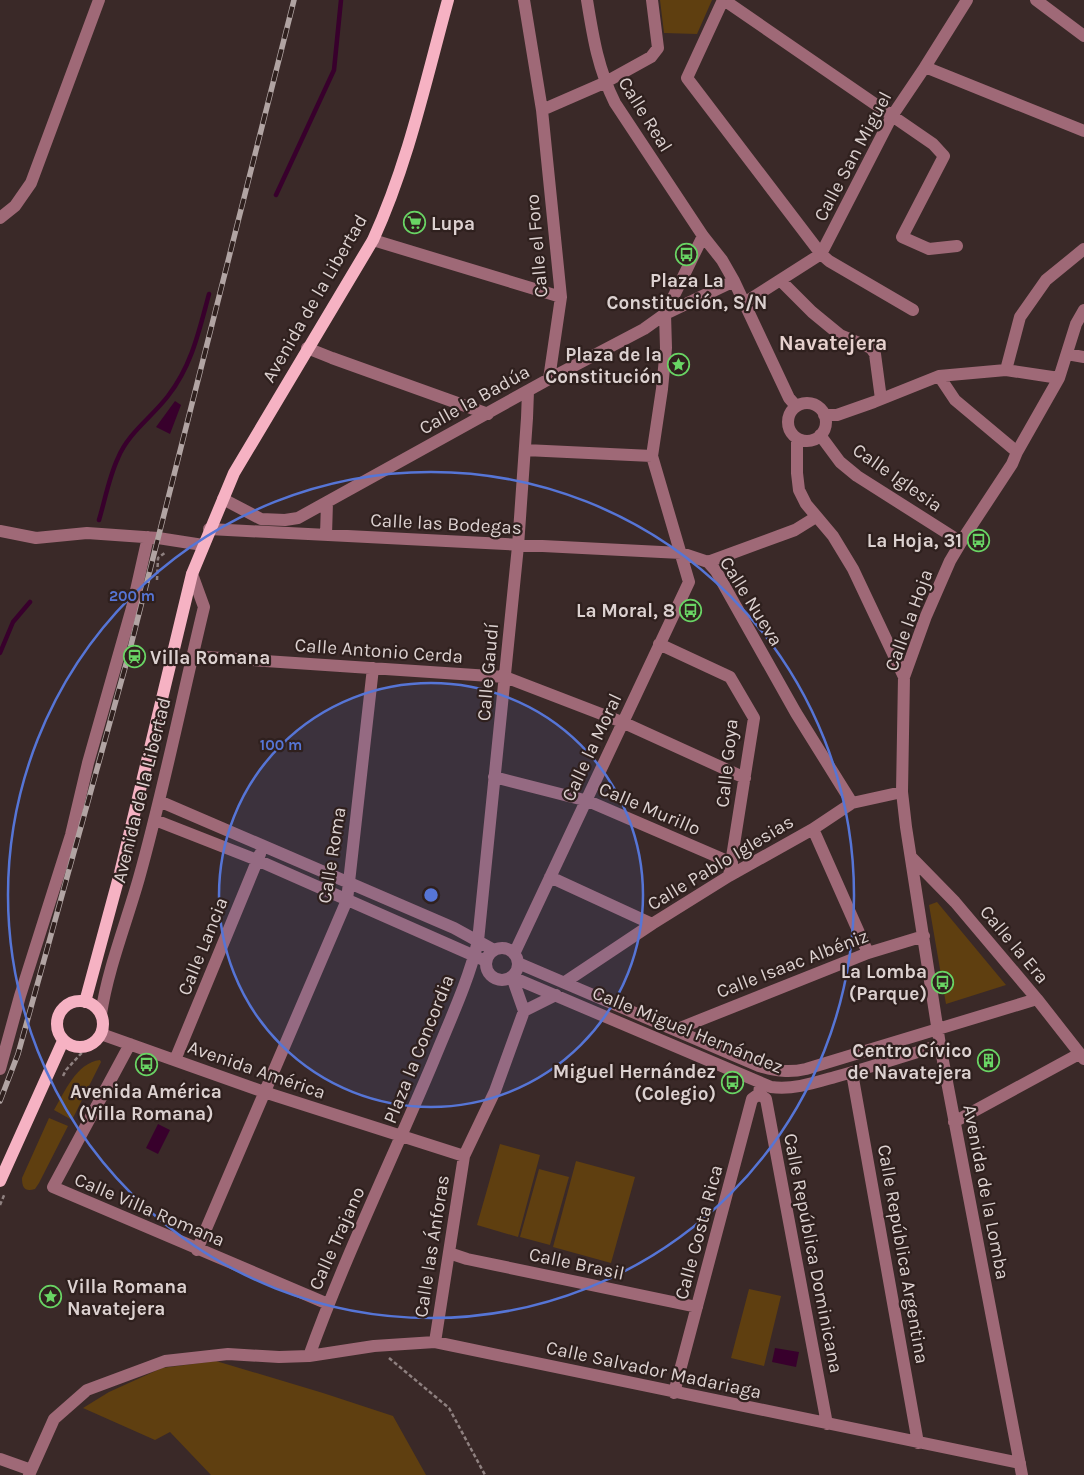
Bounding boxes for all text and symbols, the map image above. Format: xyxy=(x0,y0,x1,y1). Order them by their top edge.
street label: Calle Real xyxy=(614,73,677,156)
street label: Calle San Miguel xyxy=(809,88,896,225)
street label: Calle el Foro xyxy=(522,193,552,299)
street label: Avenida de la Libertad xyxy=(258,211,372,386)
supermarket icon: Lupa xyxy=(403,211,427,235)
place label: Lupa xyxy=(431,213,475,235)
bus stop icon: Plaza La Constitución, S/N xyxy=(675,242,699,266)
place label: Plaza La Constitución, S/N xyxy=(607,270,767,314)
district label: Navatejera xyxy=(779,331,887,355)
place label: Plaza de la Constitución xyxy=(545,344,662,388)
place icon: Plaza de la Constitución xyxy=(666,353,690,377)
street label: Calle la Badúa xyxy=(415,360,534,439)
street label: Calle Iglesia xyxy=(848,439,946,517)
street label: Calle las Bodegas xyxy=(370,509,522,539)
bus stop icon: La Hoja, 31 xyxy=(966,528,990,552)
place label: La Hoja, 31 xyxy=(867,530,962,552)
street label: Calle Nueva xyxy=(715,553,787,650)
street label: Calle la Hoja xyxy=(880,566,938,674)
text: 200 m xyxy=(109,587,155,605)
bus stop icon: La Moral, 8 xyxy=(679,598,703,622)
place label: La Moral, 8 xyxy=(576,600,675,622)
street label: Calle Gaudí xyxy=(473,622,503,722)
street label: Calle Antonio Cerda xyxy=(294,634,464,668)
station icon: Villa Romana xyxy=(122,645,146,669)
place label: Villa Romana xyxy=(150,647,270,669)
street label: Calle la Moral xyxy=(557,690,626,805)
street label: Avenida de la Libertad xyxy=(108,695,176,885)
street label: Calle Goya xyxy=(711,718,743,808)
text: 100 m xyxy=(260,736,302,754)
street label: Calle Murillo xyxy=(596,778,704,840)
street label: Calle Roma xyxy=(314,805,350,905)
street label: Calle Pablo Iglesias xyxy=(643,811,798,915)
centre of rings xyxy=(422,886,440,904)
street label: Calle Lancia xyxy=(173,894,233,999)
street label: Calle la Era xyxy=(975,901,1053,988)
street label: Calle Isaac Albéniz xyxy=(713,925,871,1003)
place label: La Lomba (Parque) xyxy=(841,961,927,1005)
bus stop icon: La Lomba (Parque) xyxy=(931,970,955,994)
street label: Plaza la Concordia xyxy=(379,972,459,1127)
street label: Calle Miguel Hernández xyxy=(589,982,786,1078)
street label: Avenida América xyxy=(185,1036,329,1104)
place label: Centro Cívico de Navatejera xyxy=(847,1040,972,1084)
building icon: Centro Cívico de Navatejera xyxy=(976,1049,1000,1073)
bus stop icon: Avenida América (Villa Romana) xyxy=(134,1053,158,1077)
place label: Miguel Hernández (Colegio) xyxy=(553,1061,716,1105)
bus stop icon: Miguel Hernández (Colegio) xyxy=(720,1070,744,1094)
place label: Avenida América (Villa Romana) xyxy=(70,1081,222,1125)
street label: Avenida de la Lomba xyxy=(958,1103,1014,1282)
street label: Calle República Dominicana xyxy=(779,1131,847,1375)
street label: Calle República Argentina xyxy=(873,1143,933,1365)
street label: Calle Costa Rica xyxy=(670,1162,728,1302)
street label: Calle Villa Romana xyxy=(71,1168,228,1252)
street label: Calle las Ánforas xyxy=(409,1173,454,1319)
street label: Calle Trajano xyxy=(304,1183,369,1293)
street label: Calle Brasil xyxy=(527,1243,627,1285)
place label: Villa Romana Navatejera xyxy=(67,1276,187,1320)
place icon: Villa Romana Navatejera xyxy=(39,1285,63,1309)
street label: Calle Salvador Madariaga xyxy=(544,1336,764,1404)

